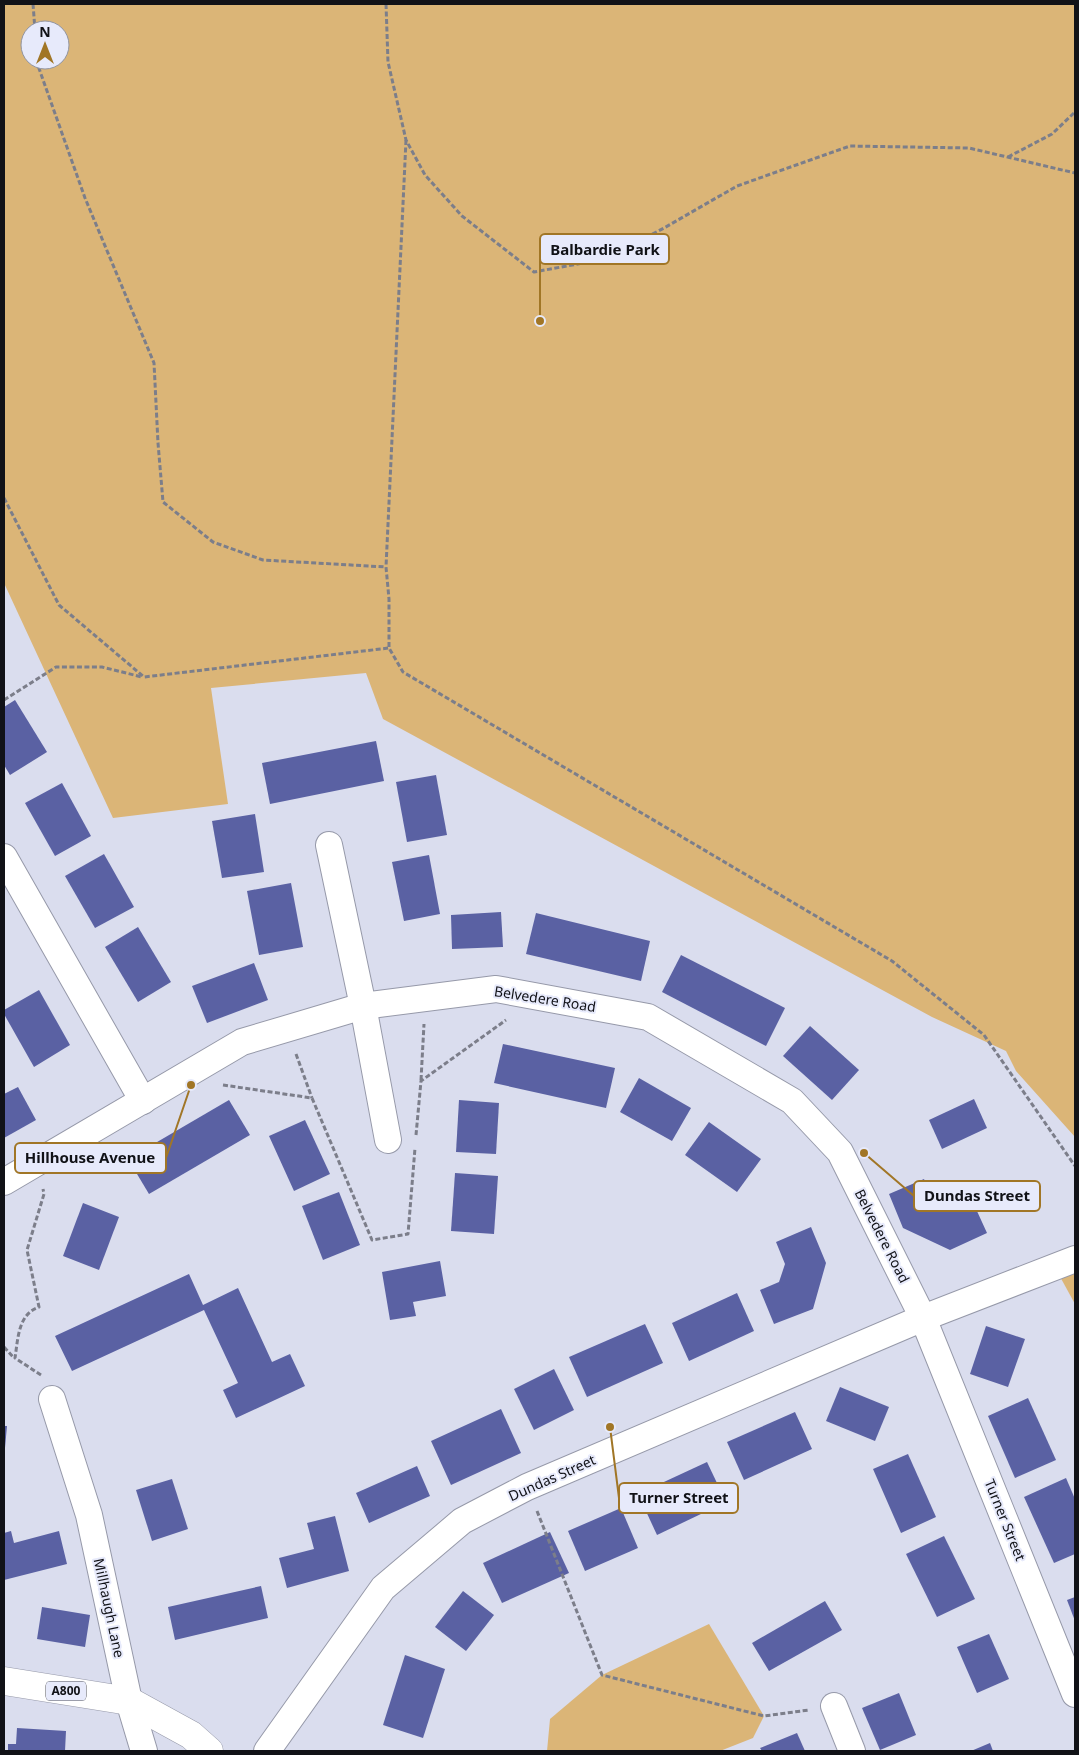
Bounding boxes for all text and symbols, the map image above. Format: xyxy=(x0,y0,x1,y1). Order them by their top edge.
north arrow xyxy=(20,20,70,70)
text: N xyxy=(39,22,51,41)
callout: Balbardie Park xyxy=(540,234,669,264)
text: Balbardie Park xyxy=(550,239,660,259)
street label: Belvedere Road xyxy=(493,981,597,1016)
callout: Hillhouse Avenue xyxy=(15,1143,166,1173)
text: Hillhouse Avenue xyxy=(25,1147,155,1167)
callout: Dundas Street xyxy=(914,1181,1040,1211)
text: Dundas Street xyxy=(924,1185,1030,1205)
street label: Belvedere Road xyxy=(851,1186,914,1286)
street label: Dundas Street xyxy=(505,1450,598,1505)
street label: Turner Street xyxy=(980,1476,1030,1564)
callout: Turner Street xyxy=(619,1483,738,1513)
text: Turner Street xyxy=(629,1487,729,1507)
street label: Millhaugh Lane xyxy=(90,1556,129,1660)
road number: A800 xyxy=(46,1682,86,1700)

